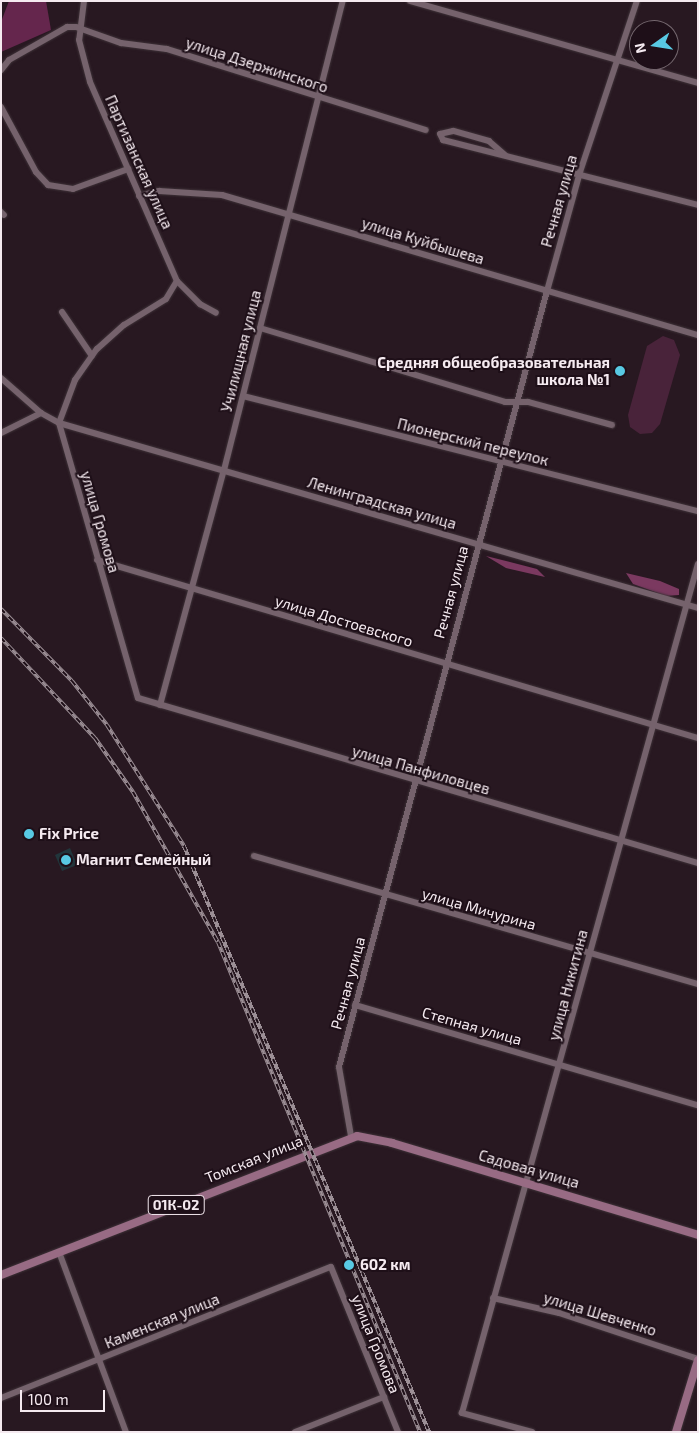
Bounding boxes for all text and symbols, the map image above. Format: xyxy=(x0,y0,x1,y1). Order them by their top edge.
north arrow xyxy=(629,20,679,70)
street label: улица Дзержинского xyxy=(184,33,330,97)
text: N xyxy=(630,41,649,55)
street label: Партизанская улица xyxy=(101,92,177,232)
street label: Речная улица xyxy=(537,153,581,249)
street label: улица Куйбышева xyxy=(360,214,486,268)
street label: Училищная улица xyxy=(217,288,265,414)
place label: Средняя общеобразовательная школа №1 xyxy=(377,353,610,388)
marker: Средняя общеобразовательная школа №1 xyxy=(614,365,626,377)
street label: Пионерский переулок xyxy=(395,414,551,470)
street label: улица Громова xyxy=(77,469,123,575)
street label: Ленинградская улица xyxy=(306,473,458,533)
street label: Речная улица xyxy=(430,544,472,640)
street label: улица Достоевского xyxy=(273,591,415,651)
street label: улица Панфиловцев xyxy=(350,742,492,798)
place label: Fix Price xyxy=(39,825,99,843)
marker: Fix Price xyxy=(23,828,35,840)
place label: Магнит Семейный xyxy=(76,851,211,869)
marker: Магнит Семейный xyxy=(60,854,72,866)
street label: улица Мичурина xyxy=(420,884,538,934)
street label: улица Никитина xyxy=(545,928,591,1042)
street label: Речная улица xyxy=(327,935,369,1031)
street label: Степная улица xyxy=(420,1003,524,1049)
street label: Томская улица xyxy=(202,1131,306,1187)
street label: Садовая улица xyxy=(476,1146,582,1192)
road number: 01К-02 xyxy=(147,1194,205,1216)
place label: 602 км xyxy=(360,1256,411,1274)
marker: 602 км xyxy=(342,1258,356,1272)
street label: улица Шевченко xyxy=(541,1288,659,1340)
street label: Каменская улица xyxy=(102,1290,222,1352)
street label: улица Громова xyxy=(348,1292,404,1396)
scale bar xyxy=(22,1380,108,1412)
text: 100 m xyxy=(28,1390,69,1408)

